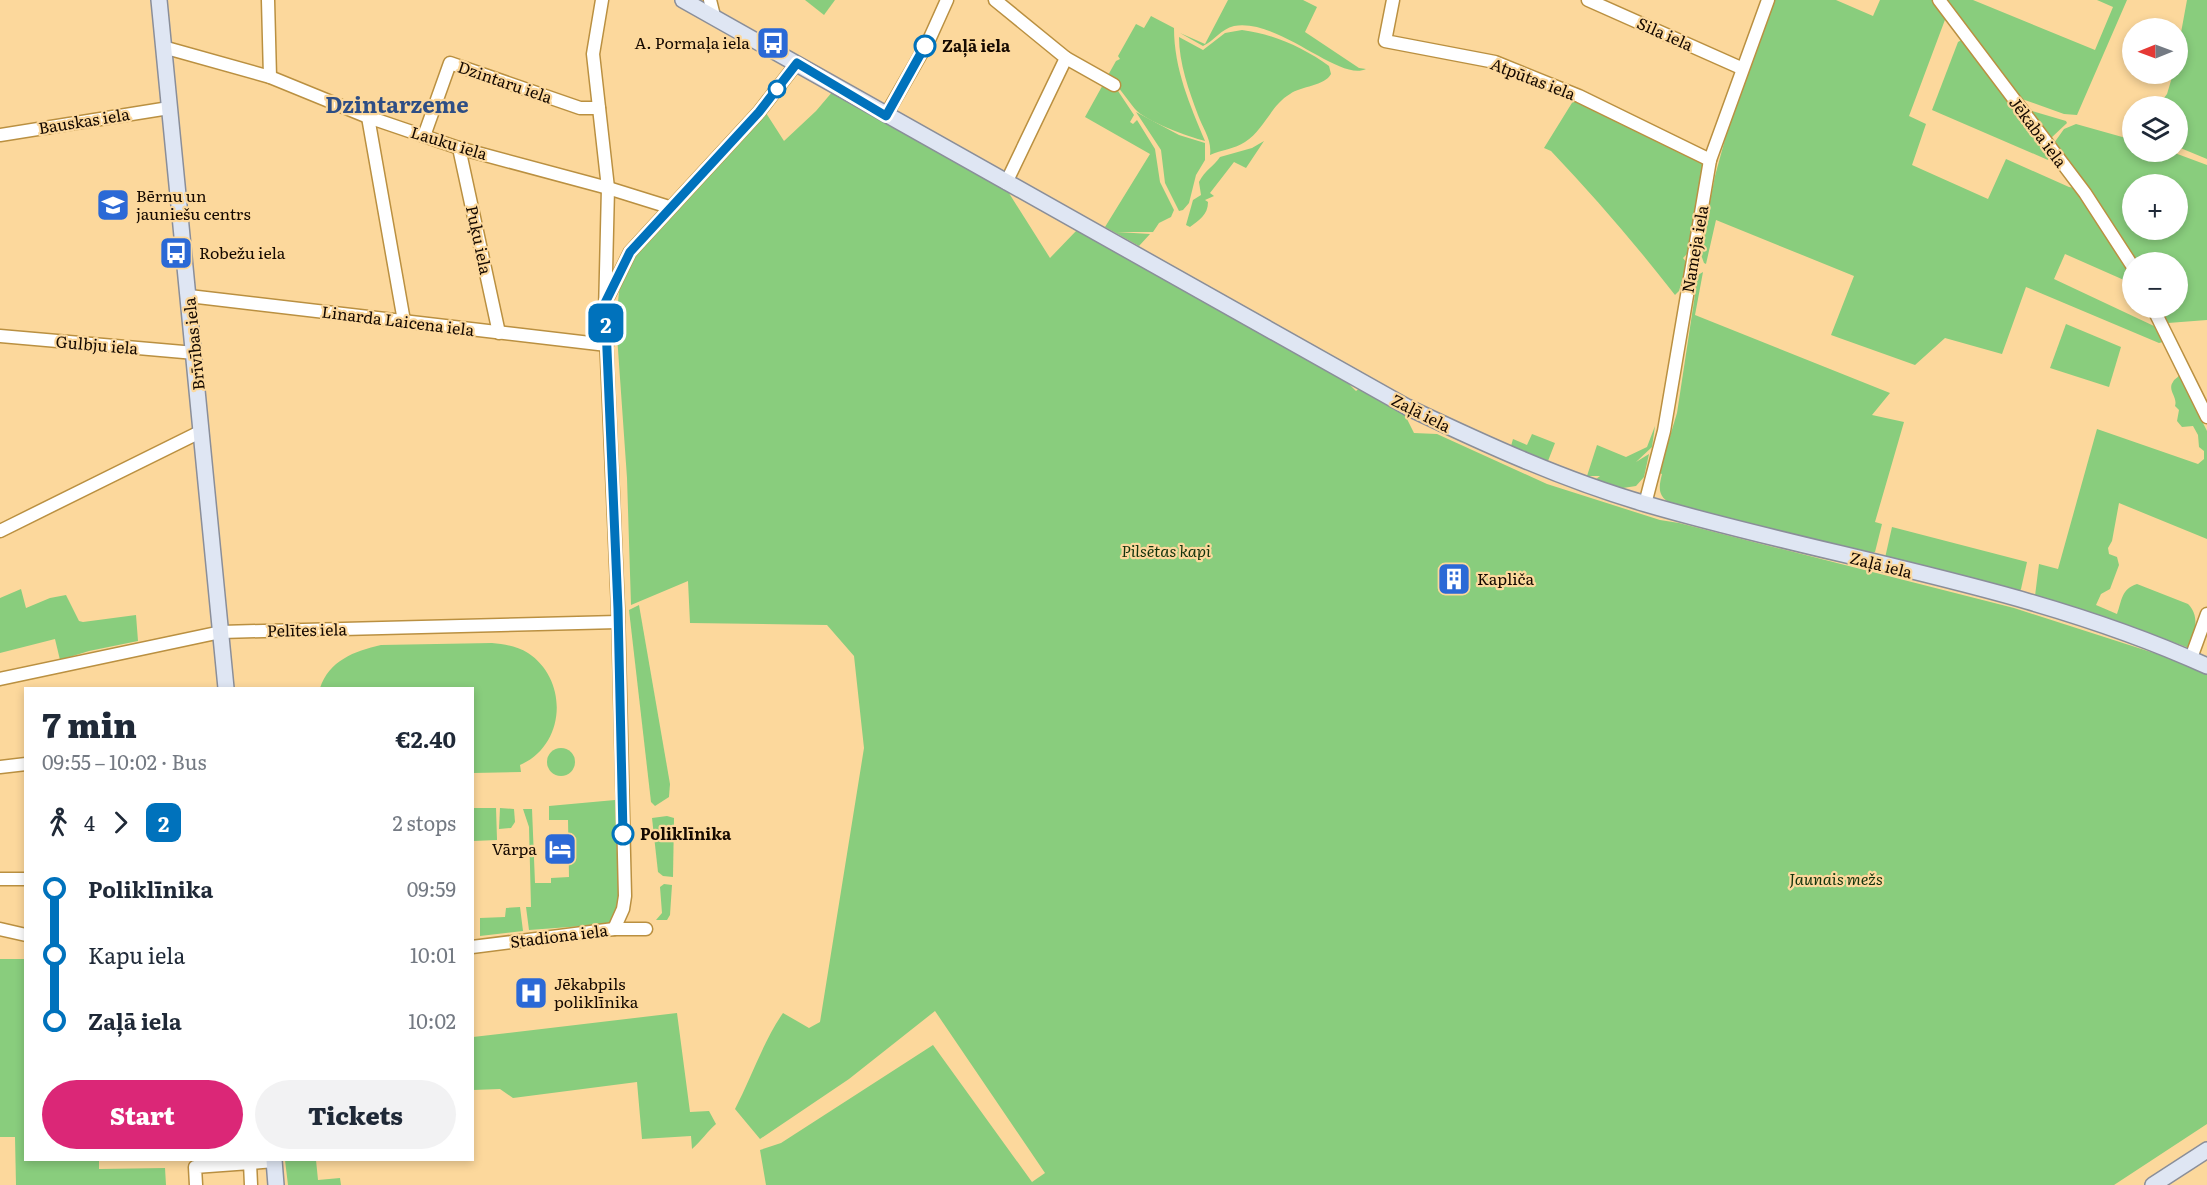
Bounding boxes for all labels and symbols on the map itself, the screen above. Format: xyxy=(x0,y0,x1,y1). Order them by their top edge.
street label: Sila iela xyxy=(1633,10,1698,56)
north arrow xyxy=(2122,18,2188,84)
bus stop icon: A. Pormaļa iela xyxy=(755,25,791,61)
place label: A. Pormaļa iela xyxy=(635,30,750,54)
place label: Zaļā iela xyxy=(942,33,1011,58)
marker: Zaļā iela xyxy=(914,35,936,57)
street label: Atpūtas iela xyxy=(1487,51,1580,105)
street label: Dzintaru iela xyxy=(455,54,556,109)
unlabelled marker xyxy=(768,80,786,98)
district label: Dzintarzeme xyxy=(325,87,469,120)
street label: Jēkaba iela xyxy=(2004,91,2074,172)
street label: Bauskas iela xyxy=(36,101,132,139)
street label: Lauku iela xyxy=(408,119,491,165)
place label: Bērnu un jauniešu centrs xyxy=(136,183,251,225)
school or university icon: Bērnu un jauniešu centrs xyxy=(95,187,131,223)
street label: Puķu iela xyxy=(461,203,499,277)
street label: Nameja iela xyxy=(1675,203,1714,295)
bus stop icon: Robežu iela xyxy=(158,235,194,271)
place label: Robežu iela xyxy=(199,240,286,264)
street label: Brīvības iela xyxy=(176,296,210,392)
street label: Linarda Laicena iela xyxy=(320,299,476,341)
line badge: 2 xyxy=(586,304,626,342)
street label: Gulbju iela xyxy=(55,328,140,360)
street label: Zaļā iela xyxy=(1388,387,1456,437)
park label: Pilsētas kapi xyxy=(1121,538,1211,562)
street label: Zaļā iela xyxy=(1847,545,1915,583)
building icon: Kapliča xyxy=(1436,561,1472,597)
place label: Kapliča xyxy=(1477,566,1535,590)
street label: Pelītes iela xyxy=(267,616,348,642)
place label: Poliklīnika xyxy=(640,821,732,845)
marker: Poliklīnika xyxy=(612,823,634,845)
hotel icon: Vārpa xyxy=(542,831,578,867)
place label: Vārpa xyxy=(492,836,537,860)
park label: Jaunais mežs xyxy=(1789,866,1883,890)
street label: Stadiona iela xyxy=(509,917,610,953)
place label: Jēkabpils poliklīnika xyxy=(554,971,639,1013)
hospital icon: Jēkabpils poliklīnika xyxy=(513,975,549,1011)

